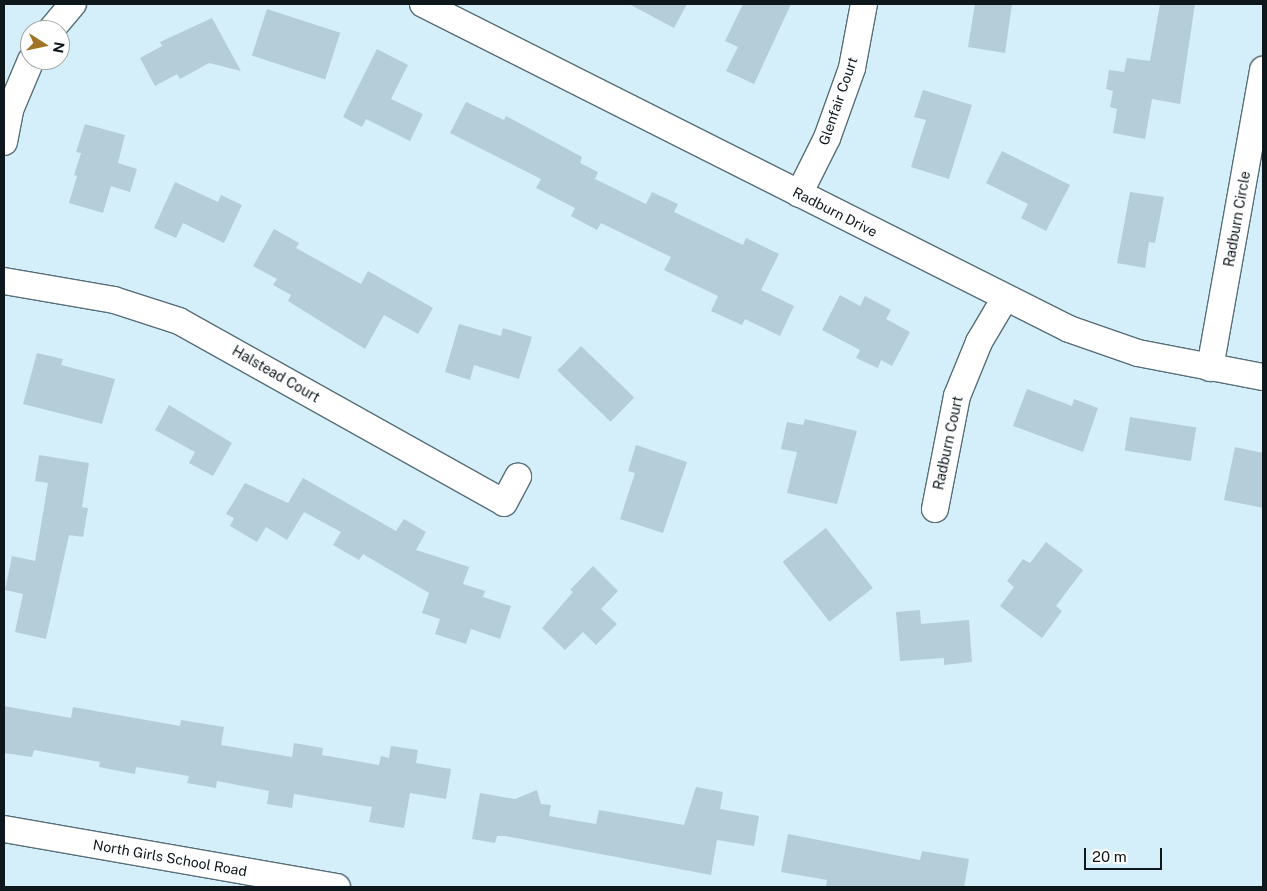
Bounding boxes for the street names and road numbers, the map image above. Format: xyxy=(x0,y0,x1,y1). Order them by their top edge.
street label: Glenfair Court xyxy=(815,55,861,147)
street label: Radburn Circle xyxy=(1220,170,1254,268)
street label: Radburn Drive xyxy=(790,184,880,240)
street label: Halstead Court xyxy=(229,342,323,406)
street label: Radburn Court xyxy=(930,395,966,491)
street label: North Girls School Road xyxy=(92,836,248,880)

